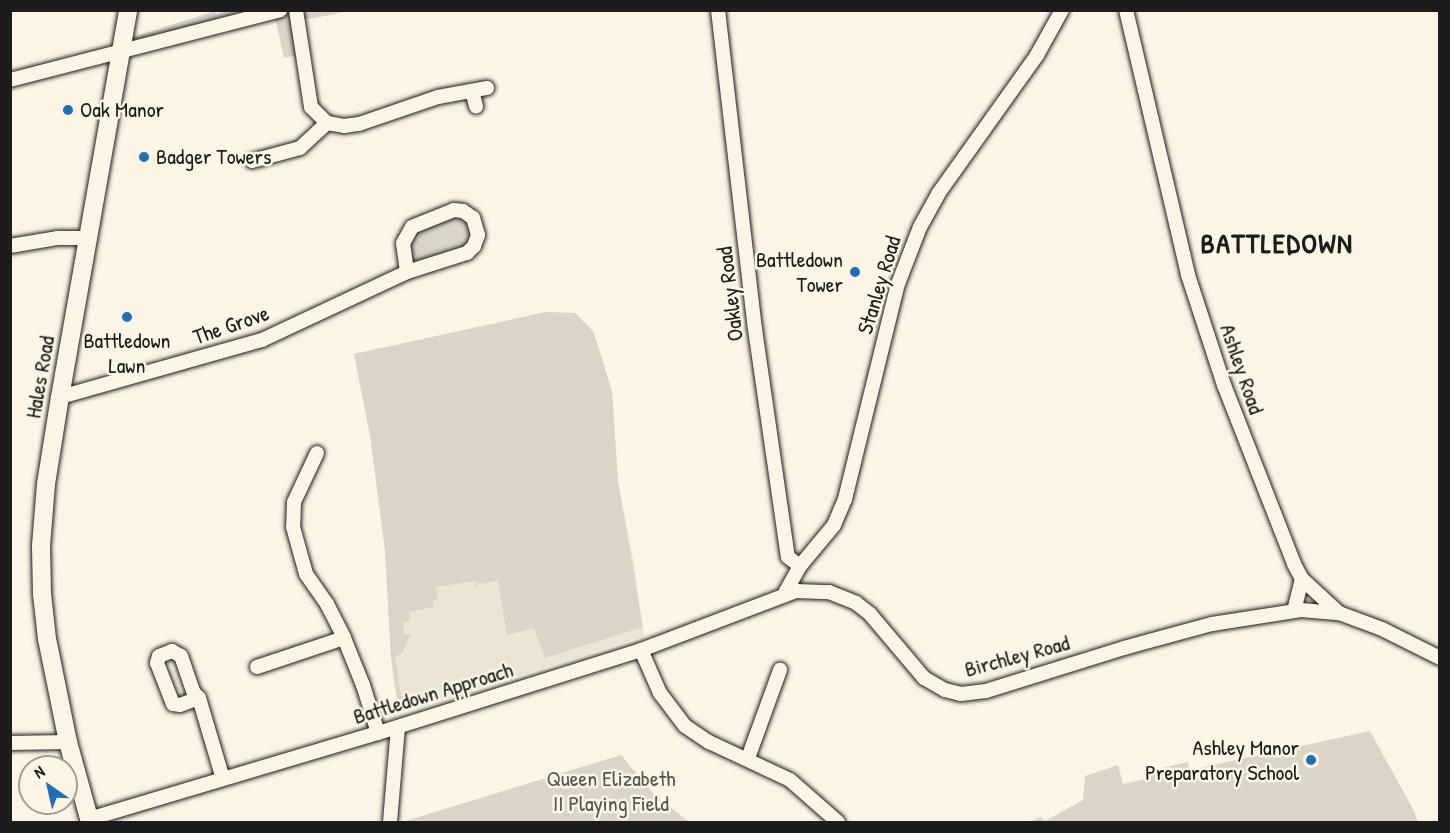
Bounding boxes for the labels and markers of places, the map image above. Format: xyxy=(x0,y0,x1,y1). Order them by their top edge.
place label: Oak Manor xyxy=(80,97,164,123)
marker: Oak Manor xyxy=(61,103,75,117)
place label: Badger Towers xyxy=(156,144,271,170)
marker: Badger Towers xyxy=(137,150,151,164)
place label: Battledown Tower xyxy=(756,246,843,298)
marker: Battledown Tower xyxy=(848,265,862,279)
marker: Battledown Lawn xyxy=(120,310,134,324)
place label: Battledown Lawn xyxy=(83,327,171,378)
place label: Ashley Manor Preparatory School xyxy=(1145,734,1299,786)
marker: Ashley Manor Preparatory School xyxy=(1304,753,1318,767)

